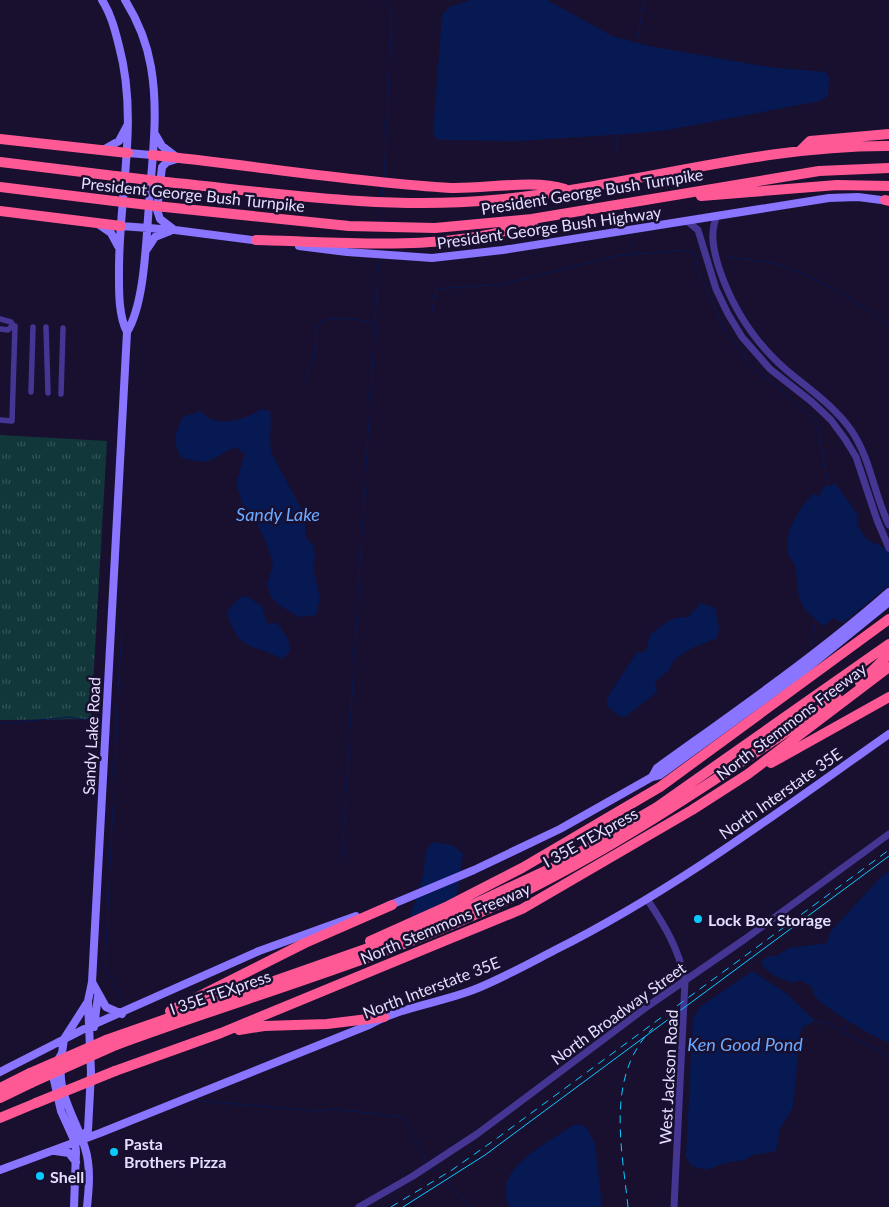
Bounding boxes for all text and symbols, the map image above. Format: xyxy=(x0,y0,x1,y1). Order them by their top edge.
street label: President George Bush Turnpike xyxy=(480,164,704,218)
street label: President George Bush Turnpike xyxy=(80,173,306,215)
street label: President George Bush Highway xyxy=(436,202,663,252)
water label: Sandy Lake xyxy=(236,503,320,525)
street label: North Stemmons Freeway xyxy=(712,658,870,784)
street label: Sandy Lake Road xyxy=(78,676,104,796)
street label: North Interstate 35E xyxy=(715,744,845,842)
street label: I 35E TEXpress xyxy=(539,803,641,871)
street label: North Stemmons Freeway xyxy=(357,878,533,967)
place label: Lock Box Storage xyxy=(708,910,832,929)
marker: Lock Box Storage xyxy=(692,913,704,925)
street label: North Interstate 35E xyxy=(360,952,502,1022)
street label: North Broadway Street xyxy=(547,958,689,1068)
street label: I 35E TEXpress xyxy=(167,966,273,1018)
street label: West Jackson Road xyxy=(655,1009,681,1145)
water label: Ken Good Pond xyxy=(687,1033,803,1055)
place label: Pasta Brothers Pizza xyxy=(124,1134,226,1171)
marker: Pasta Brothers Pizza xyxy=(108,1146,120,1158)
place label: Shell xyxy=(50,1167,84,1186)
marker: Shell xyxy=(34,1170,46,1182)

